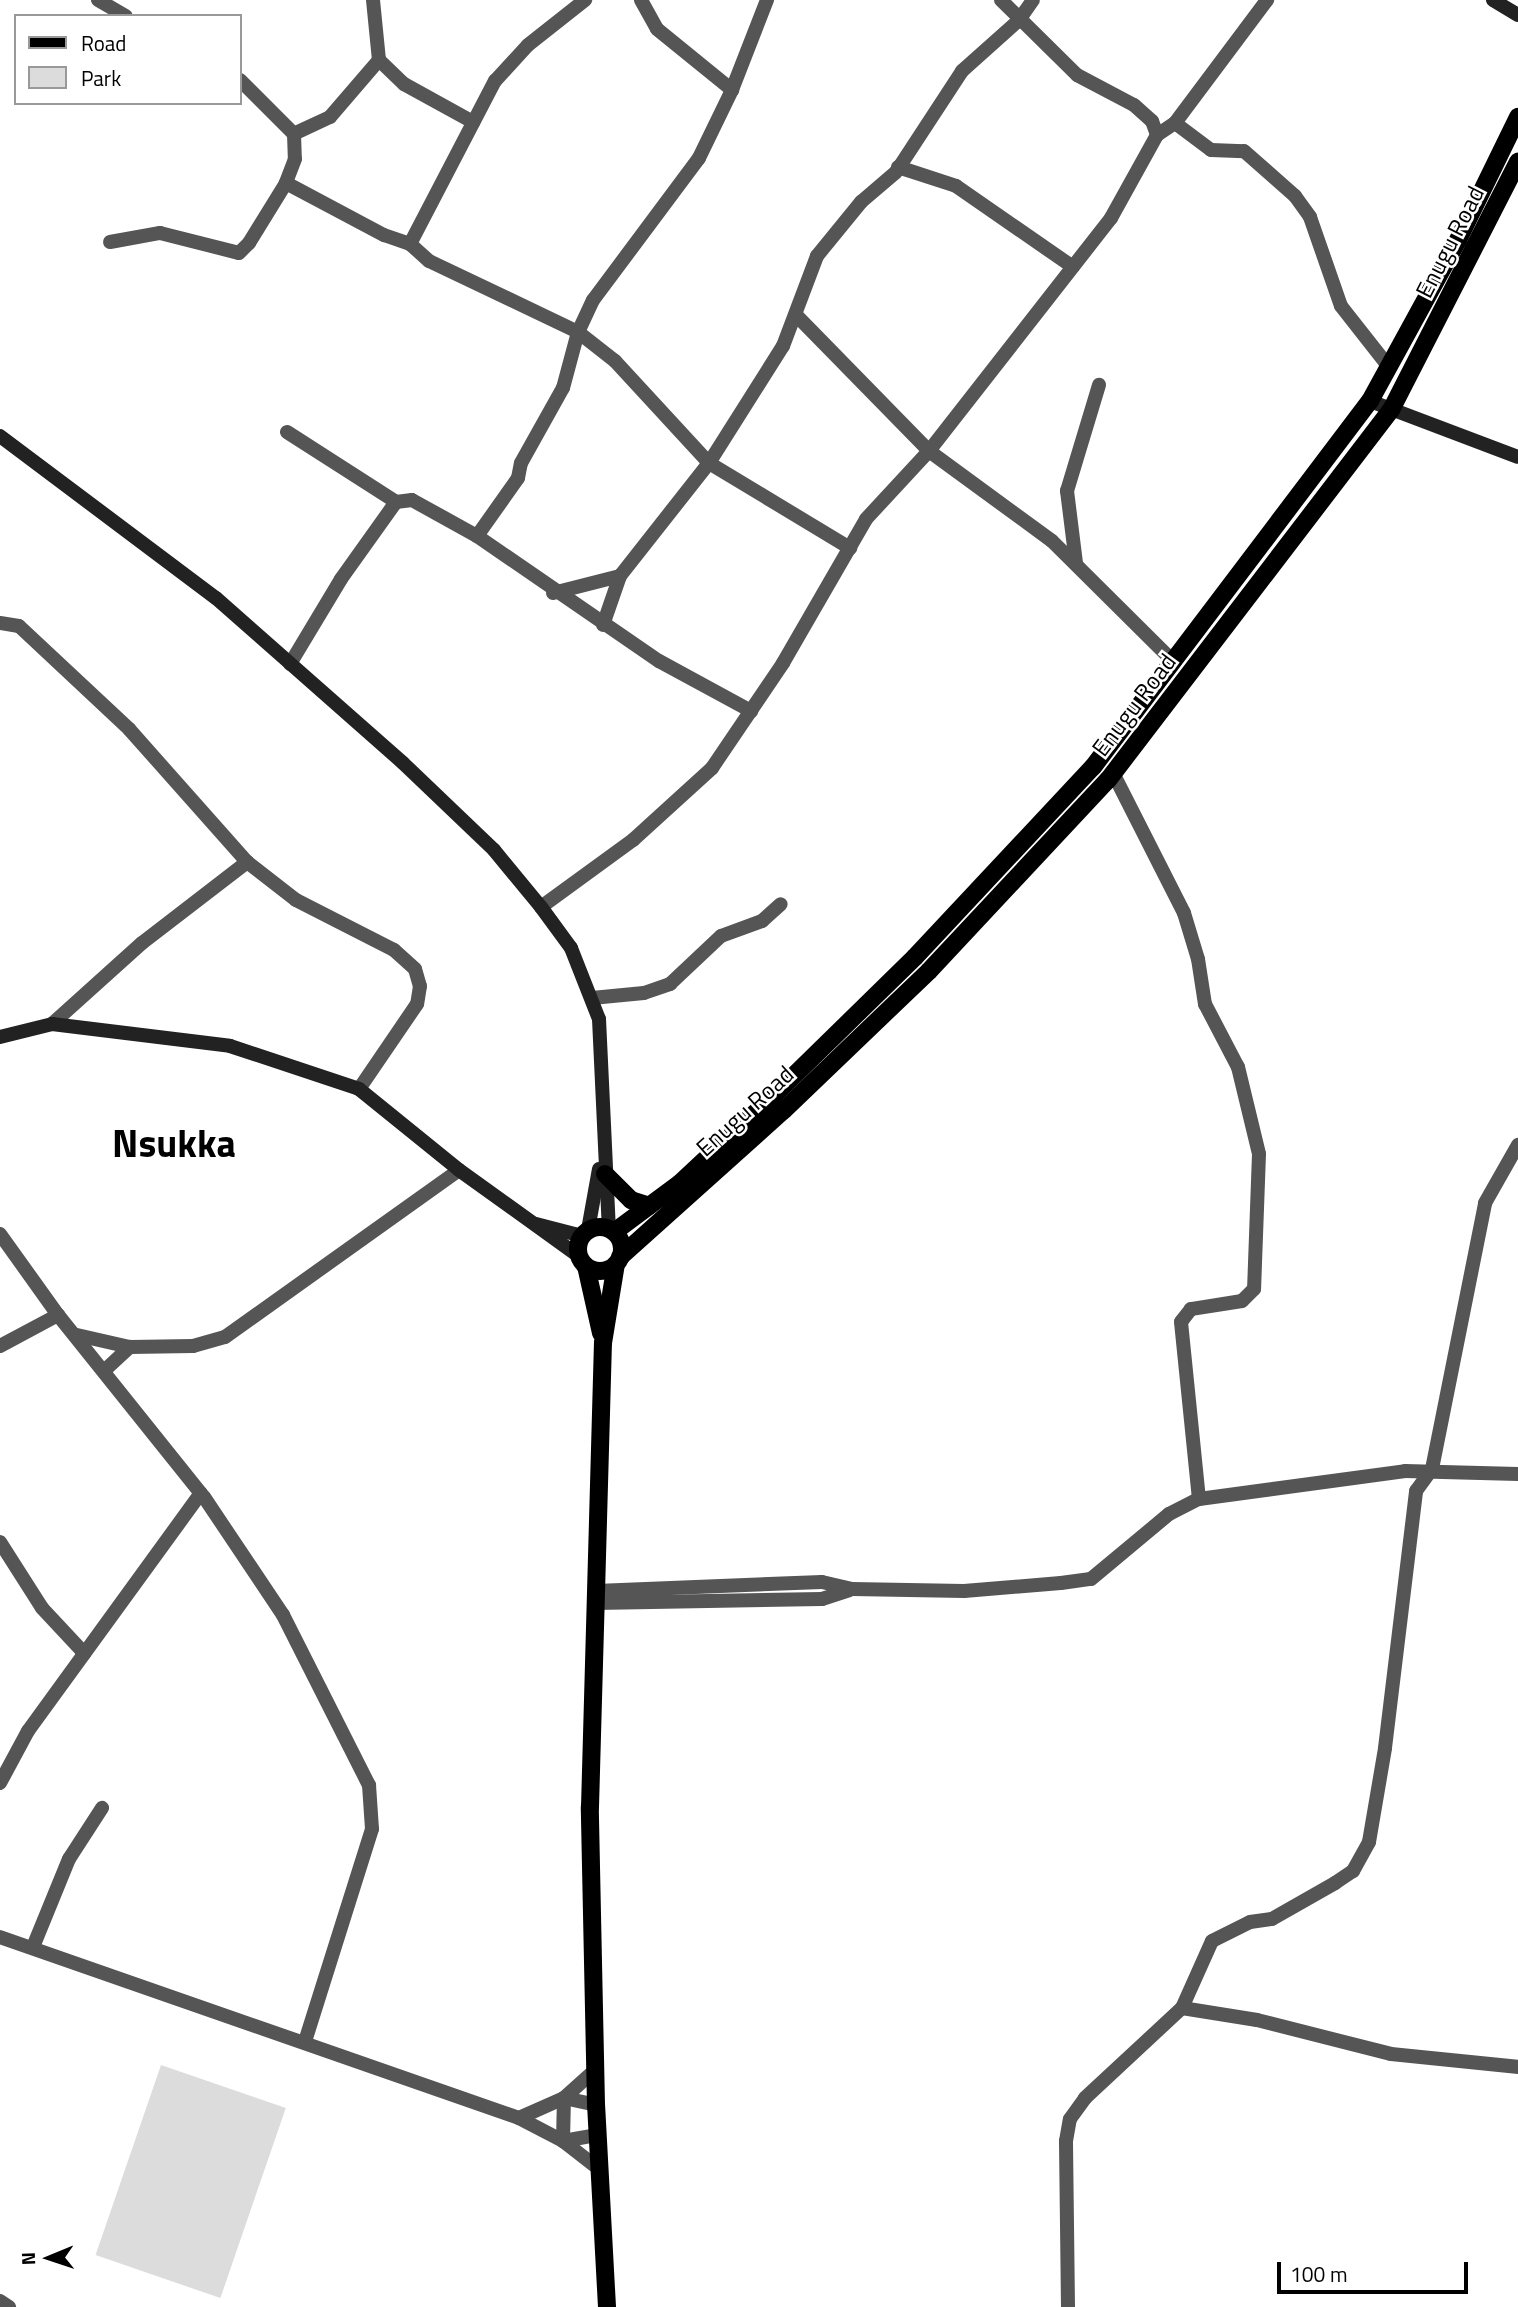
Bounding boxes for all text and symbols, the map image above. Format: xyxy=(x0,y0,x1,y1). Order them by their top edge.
legend xyxy=(14,14,242,105)
text: Road xyxy=(81,27,126,59)
text: Park xyxy=(81,62,121,94)
street label: Enugu Road xyxy=(1410,181,1490,303)
street label: Enugu Road xyxy=(1086,648,1182,762)
street label: Enugu Road xyxy=(690,1060,800,1162)
district label: Nsukka xyxy=(112,1121,236,1167)
north arrow xyxy=(14,2223,84,2293)
scale bar xyxy=(1280,2248,1471,2292)
text: N xyxy=(13,2252,42,2266)
text: 100 m xyxy=(1290,2258,1347,2290)

